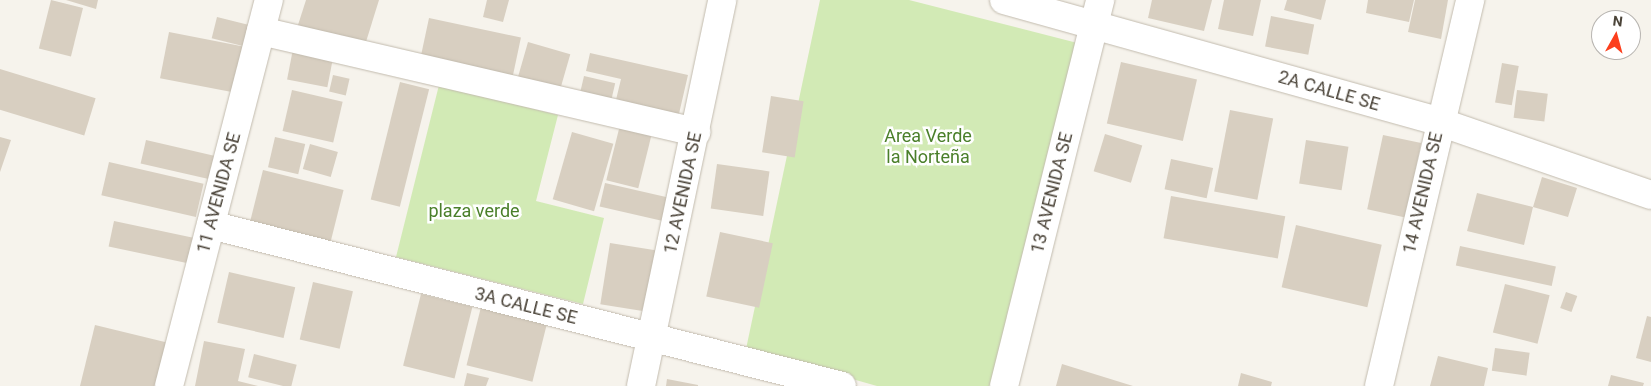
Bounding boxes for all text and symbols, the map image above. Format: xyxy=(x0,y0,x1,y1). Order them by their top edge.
north arrow xyxy=(1591,10,1641,60)
text: N xyxy=(1612,13,1624,30)
street label: 2A CALLE SE xyxy=(1276,66,1382,116)
park label: Area Verde la Norteña xyxy=(884,126,972,168)
street label: 11 AVENIDA SE xyxy=(193,130,245,256)
street label: 12 AVENIDA SE xyxy=(660,130,706,256)
street label: 13 AVENIDA SE xyxy=(1027,130,1077,256)
street label: 14 AVENIDA SE xyxy=(1399,130,1447,256)
park label: plaza verde xyxy=(428,200,520,222)
street label: 3A CALLE SE xyxy=(473,283,579,329)

